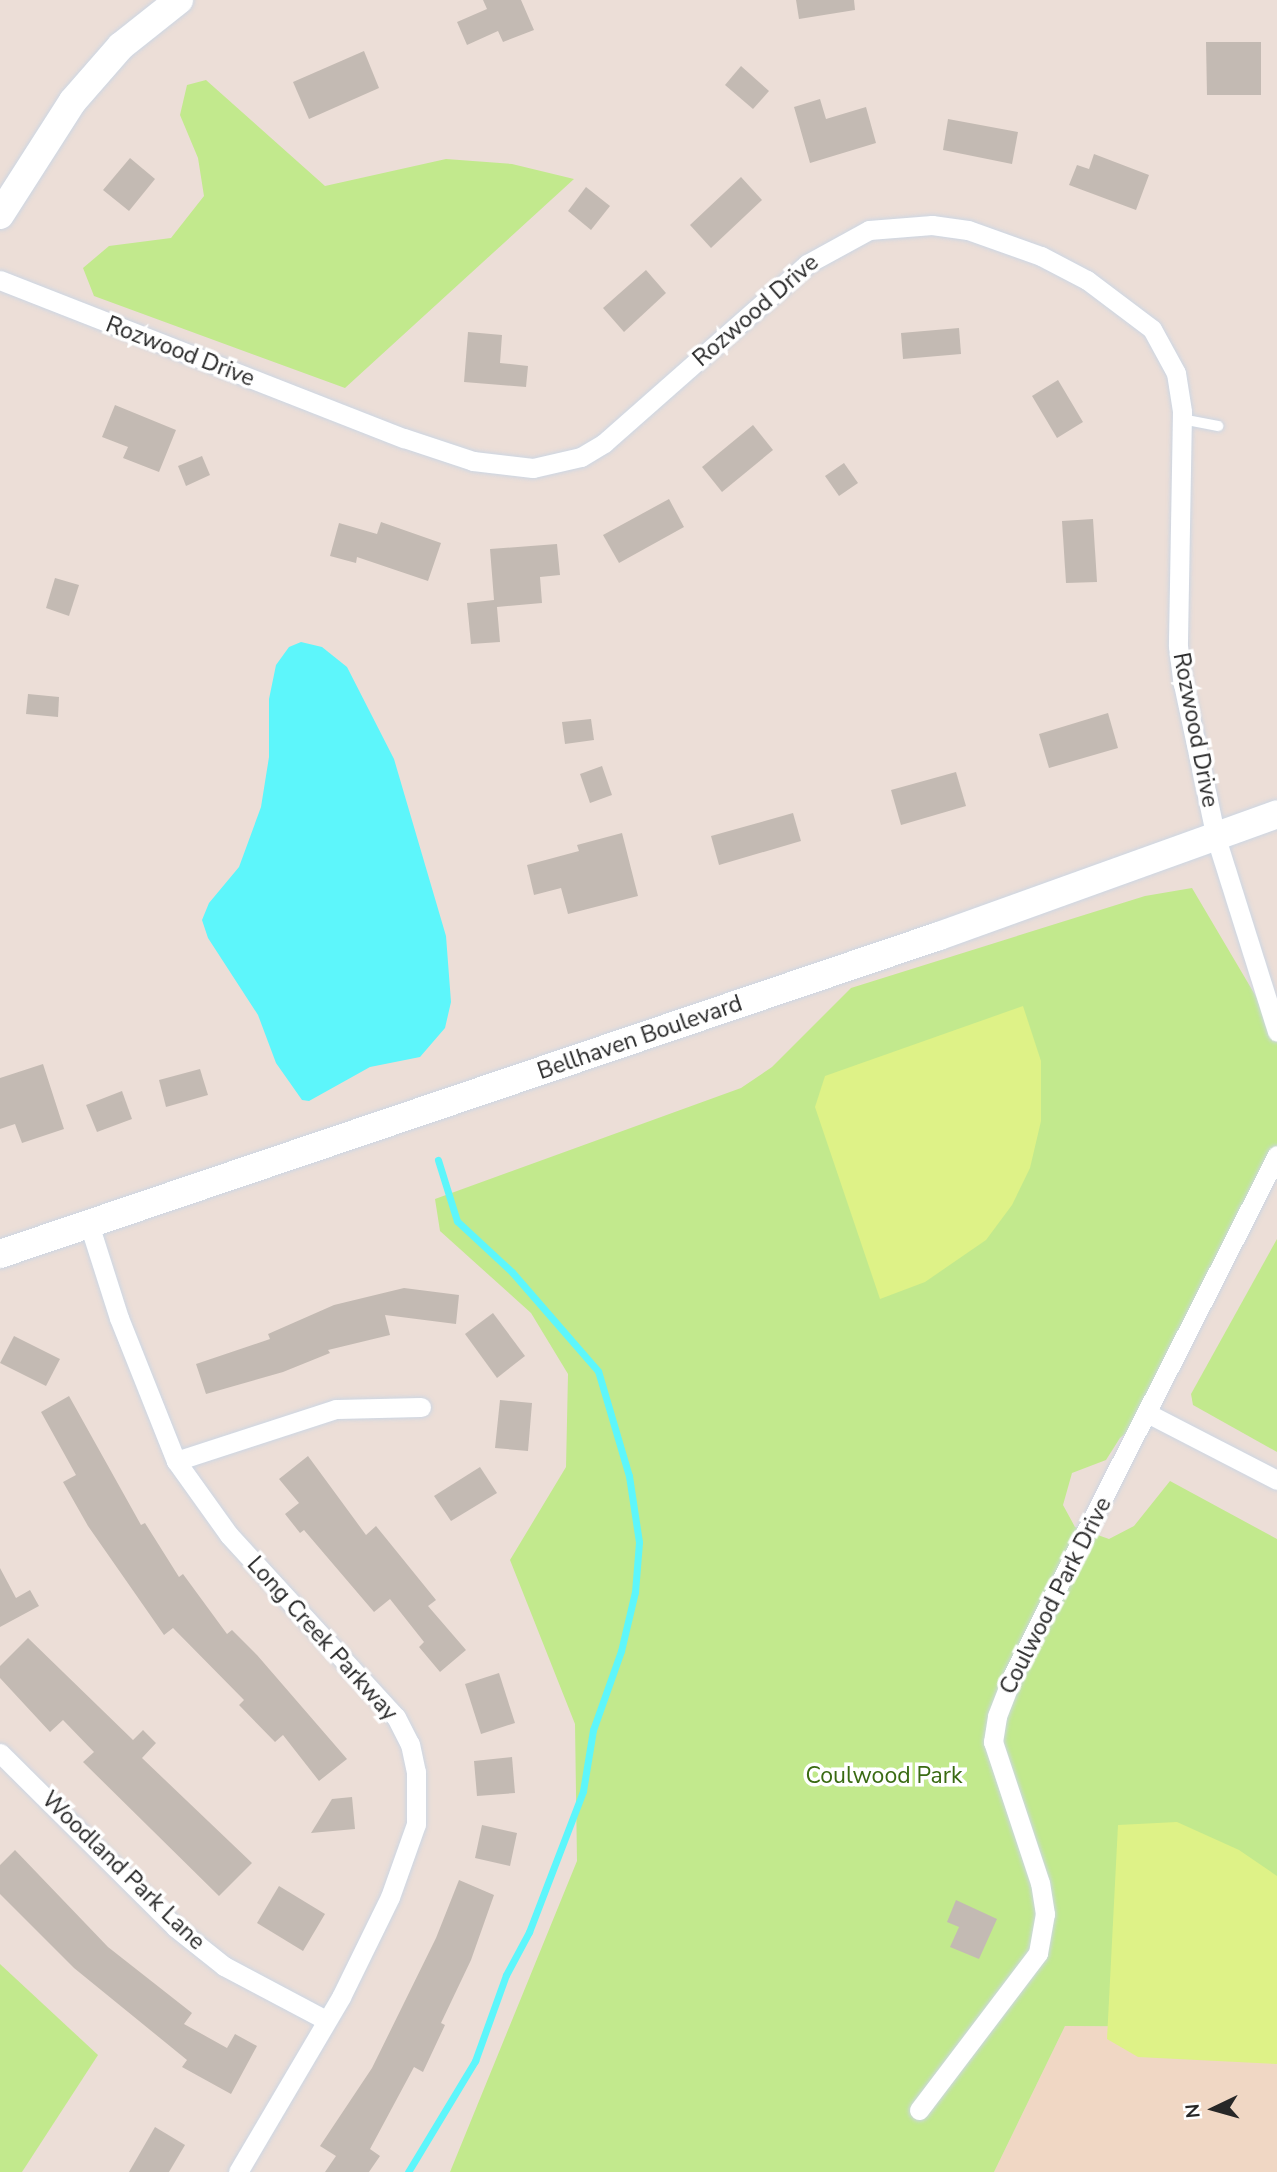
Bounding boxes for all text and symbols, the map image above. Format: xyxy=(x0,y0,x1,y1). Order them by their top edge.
street label: Rozwood Drive xyxy=(688,249,824,373)
street label: Rozwood Drive xyxy=(102,311,258,393)
street label: Rozwood Drive xyxy=(1166,650,1224,810)
street label: Bellhaven Boulevard xyxy=(534,990,746,1086)
street label: Coulwood Park Drive xyxy=(994,1493,1118,1699)
street label: Long Creek Parkway xyxy=(241,1551,403,1727)
park label: Coulwood Park xyxy=(806,1762,962,1790)
street label: Woodland Park Lane xyxy=(36,1786,210,1956)
north arrow xyxy=(1179,2074,1249,2144)
text: N xyxy=(1180,2103,1207,2119)

